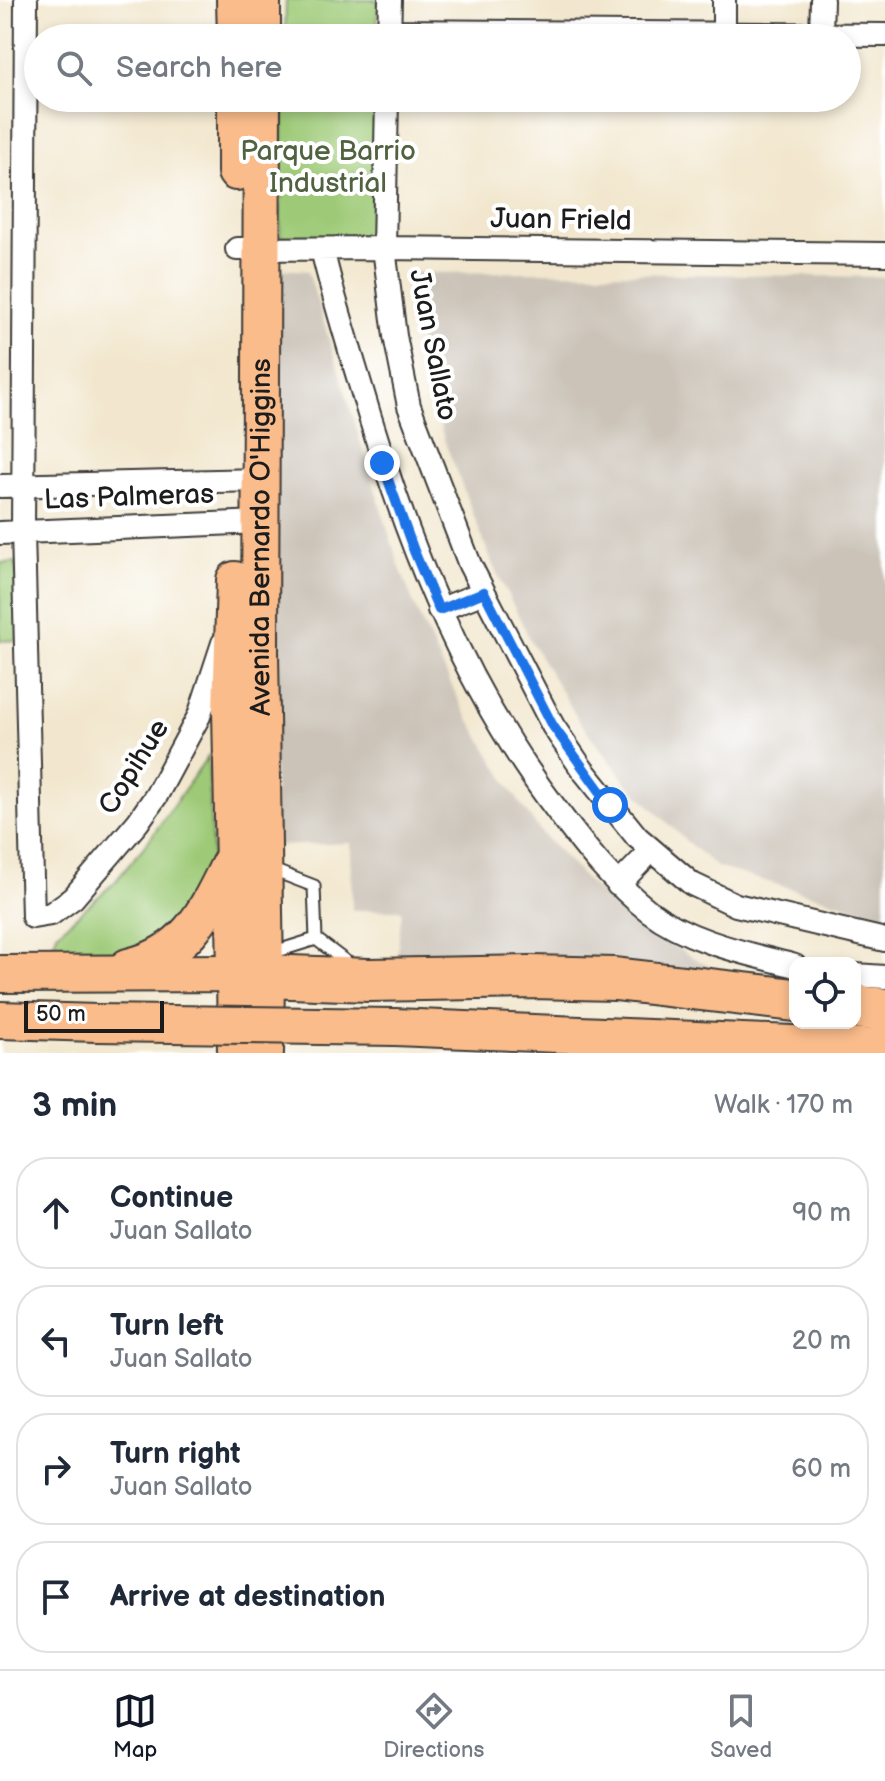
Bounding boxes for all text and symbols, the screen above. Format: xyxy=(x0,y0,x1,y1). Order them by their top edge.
search box xyxy=(24,24,861,112)
icon: search xyxy=(52,46,96,90)
text: Search here xyxy=(116,50,282,86)
park label: Parque Barrio Industrial xyxy=(240,135,416,200)
street label: Juan Frield xyxy=(490,202,632,238)
street label: Juan Sallato xyxy=(402,267,464,423)
street label: Avenida Bernardo O'Higgins xyxy=(243,358,278,716)
route end xyxy=(364,445,400,481)
street label: Las Palmeras xyxy=(43,478,215,516)
street label: Copihue xyxy=(92,713,176,821)
route start xyxy=(592,787,628,823)
map controls xyxy=(789,957,861,1029)
button: locate xyxy=(789,957,861,1029)
scale bar xyxy=(24,997,164,1033)
text: 50 m xyxy=(36,1001,86,1028)
text: 3 min xyxy=(32,1085,117,1126)
text: Walk · 170 m xyxy=(714,1090,853,1121)
text: Continue xyxy=(110,1180,233,1216)
icon: ahead xyxy=(34,1191,78,1235)
text: 90 m xyxy=(792,1198,851,1229)
text: Juan Sallato xyxy=(110,1216,252,1247)
text: Turn left xyxy=(110,1308,224,1344)
icon: left xyxy=(34,1319,78,1363)
text: 20 m xyxy=(792,1326,851,1357)
text: Juan Sallato xyxy=(110,1344,252,1375)
text: Turn right xyxy=(110,1436,241,1472)
icon: right xyxy=(34,1447,78,1491)
text: 60 m xyxy=(791,1454,851,1485)
text: Juan Sallato xyxy=(110,1472,252,1503)
icon: arrive xyxy=(34,1575,78,1619)
text: Arrive at destination xyxy=(110,1579,386,1615)
tab: Map xyxy=(113,1689,157,1764)
tab: Directions xyxy=(383,1689,484,1764)
tab: Saved xyxy=(710,1689,772,1764)

